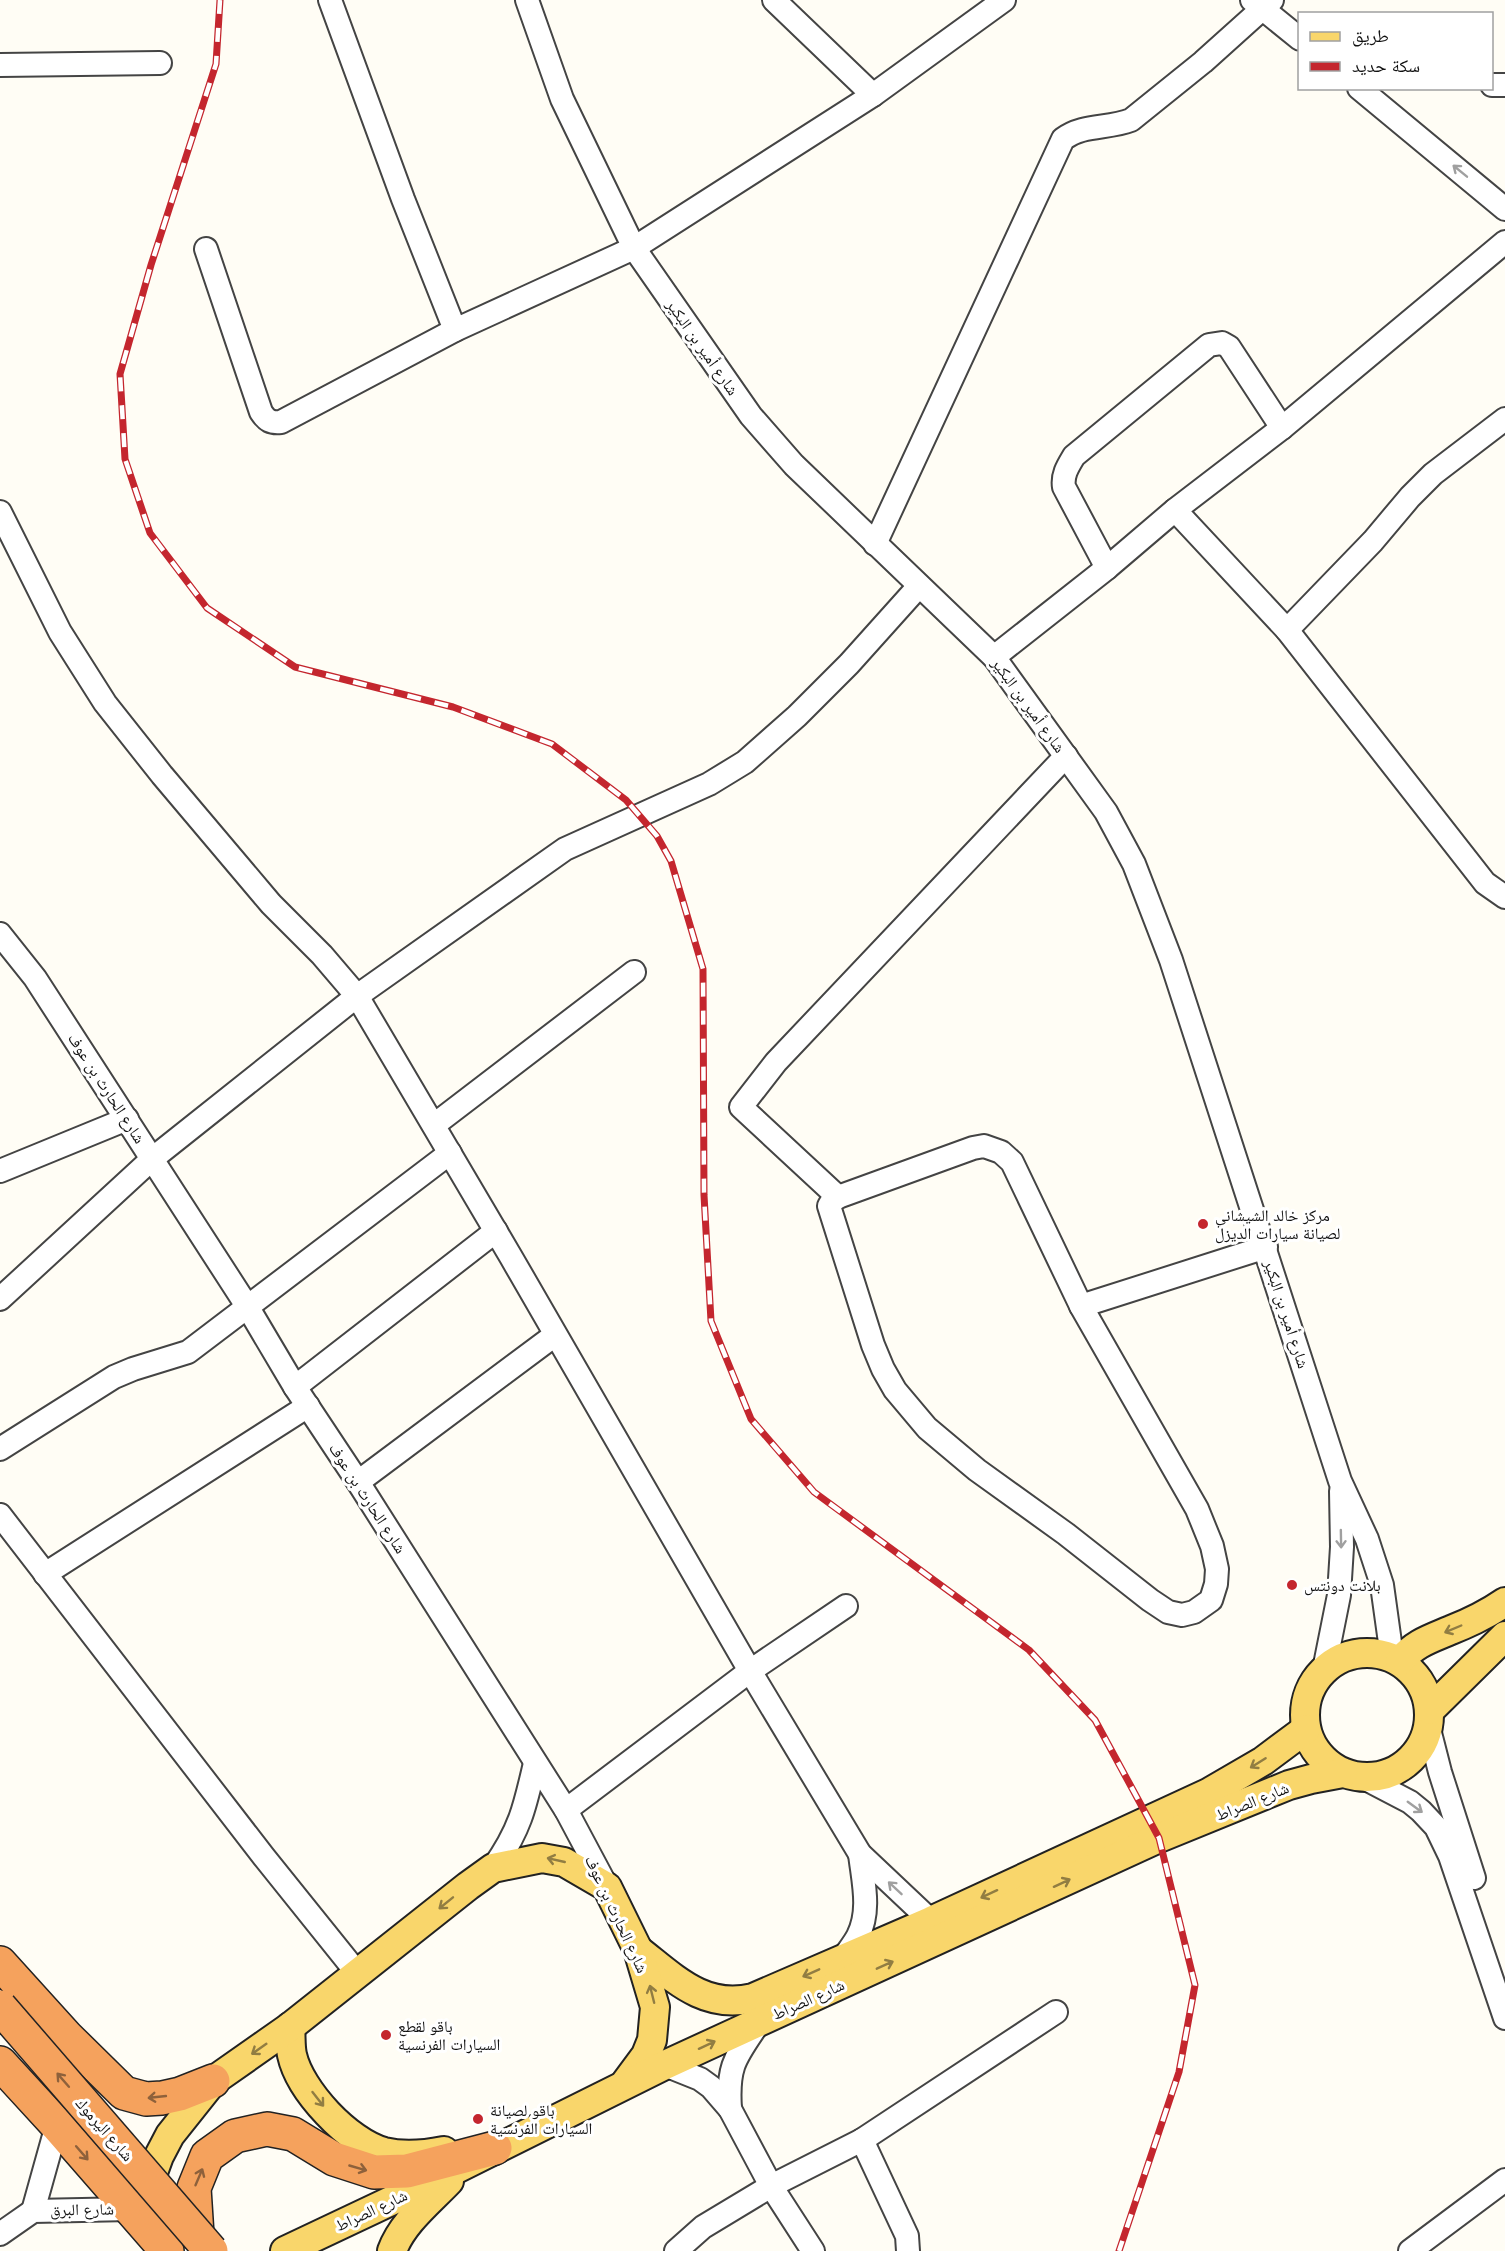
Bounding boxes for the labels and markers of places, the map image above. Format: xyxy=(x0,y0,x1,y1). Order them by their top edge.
place label: مركز خالد الشيشاني لصيانة سيارات الديزل xyxy=(1215,1205,1340,1244)
marker: مركز خالد الشيشاني لصيانة سيارات الديزل xyxy=(1196,1217,1210,1231)
place label: بلانت دونتس xyxy=(1304,1575,1381,1596)
marker: بلانت دونتس xyxy=(1285,1578,1299,1592)
place label: باقو لقطع السيارات الفرنسية xyxy=(398,2016,500,2054)
marker: باقو لقطع السيارات الفرنسية xyxy=(379,2028,393,2042)
place label: باقو لصيانة السيارات الفرنسية xyxy=(490,2100,592,2138)
marker: باقو لصيانة السيارات الفرنسية xyxy=(471,2112,485,2126)

